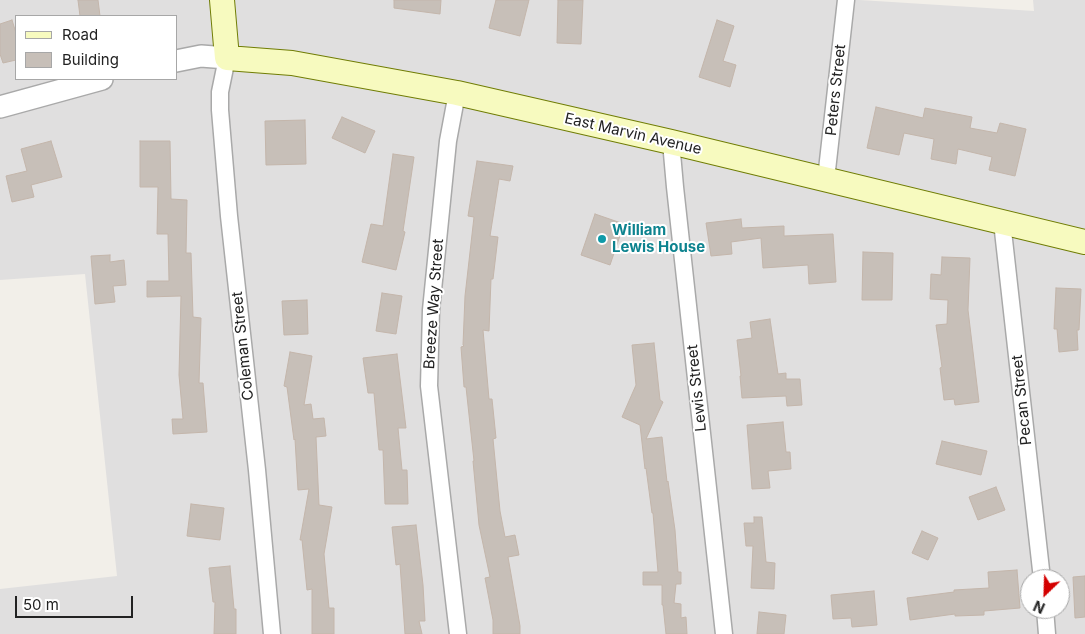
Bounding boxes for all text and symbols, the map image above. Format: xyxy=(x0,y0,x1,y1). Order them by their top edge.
legend xyxy=(15,15,178,80)
text: Road xyxy=(62,25,98,44)
street label: Peters Street xyxy=(822,43,850,137)
text: Building xyxy=(62,50,119,69)
street label: East Marvin Avenue xyxy=(563,109,703,159)
place label: William Lewis House xyxy=(612,221,705,256)
marker: William Lewis House xyxy=(596,233,608,245)
street label: Breeze Way Street xyxy=(420,238,448,370)
street label: Coleman Street xyxy=(228,291,258,401)
street label: Lewis Street xyxy=(683,344,711,432)
street label: Pecan Street xyxy=(1008,354,1036,446)
north arrow xyxy=(1020,569,1070,619)
scale bar xyxy=(18,586,135,618)
text: 50 m xyxy=(23,595,59,614)
text: N xyxy=(1031,597,1047,617)

